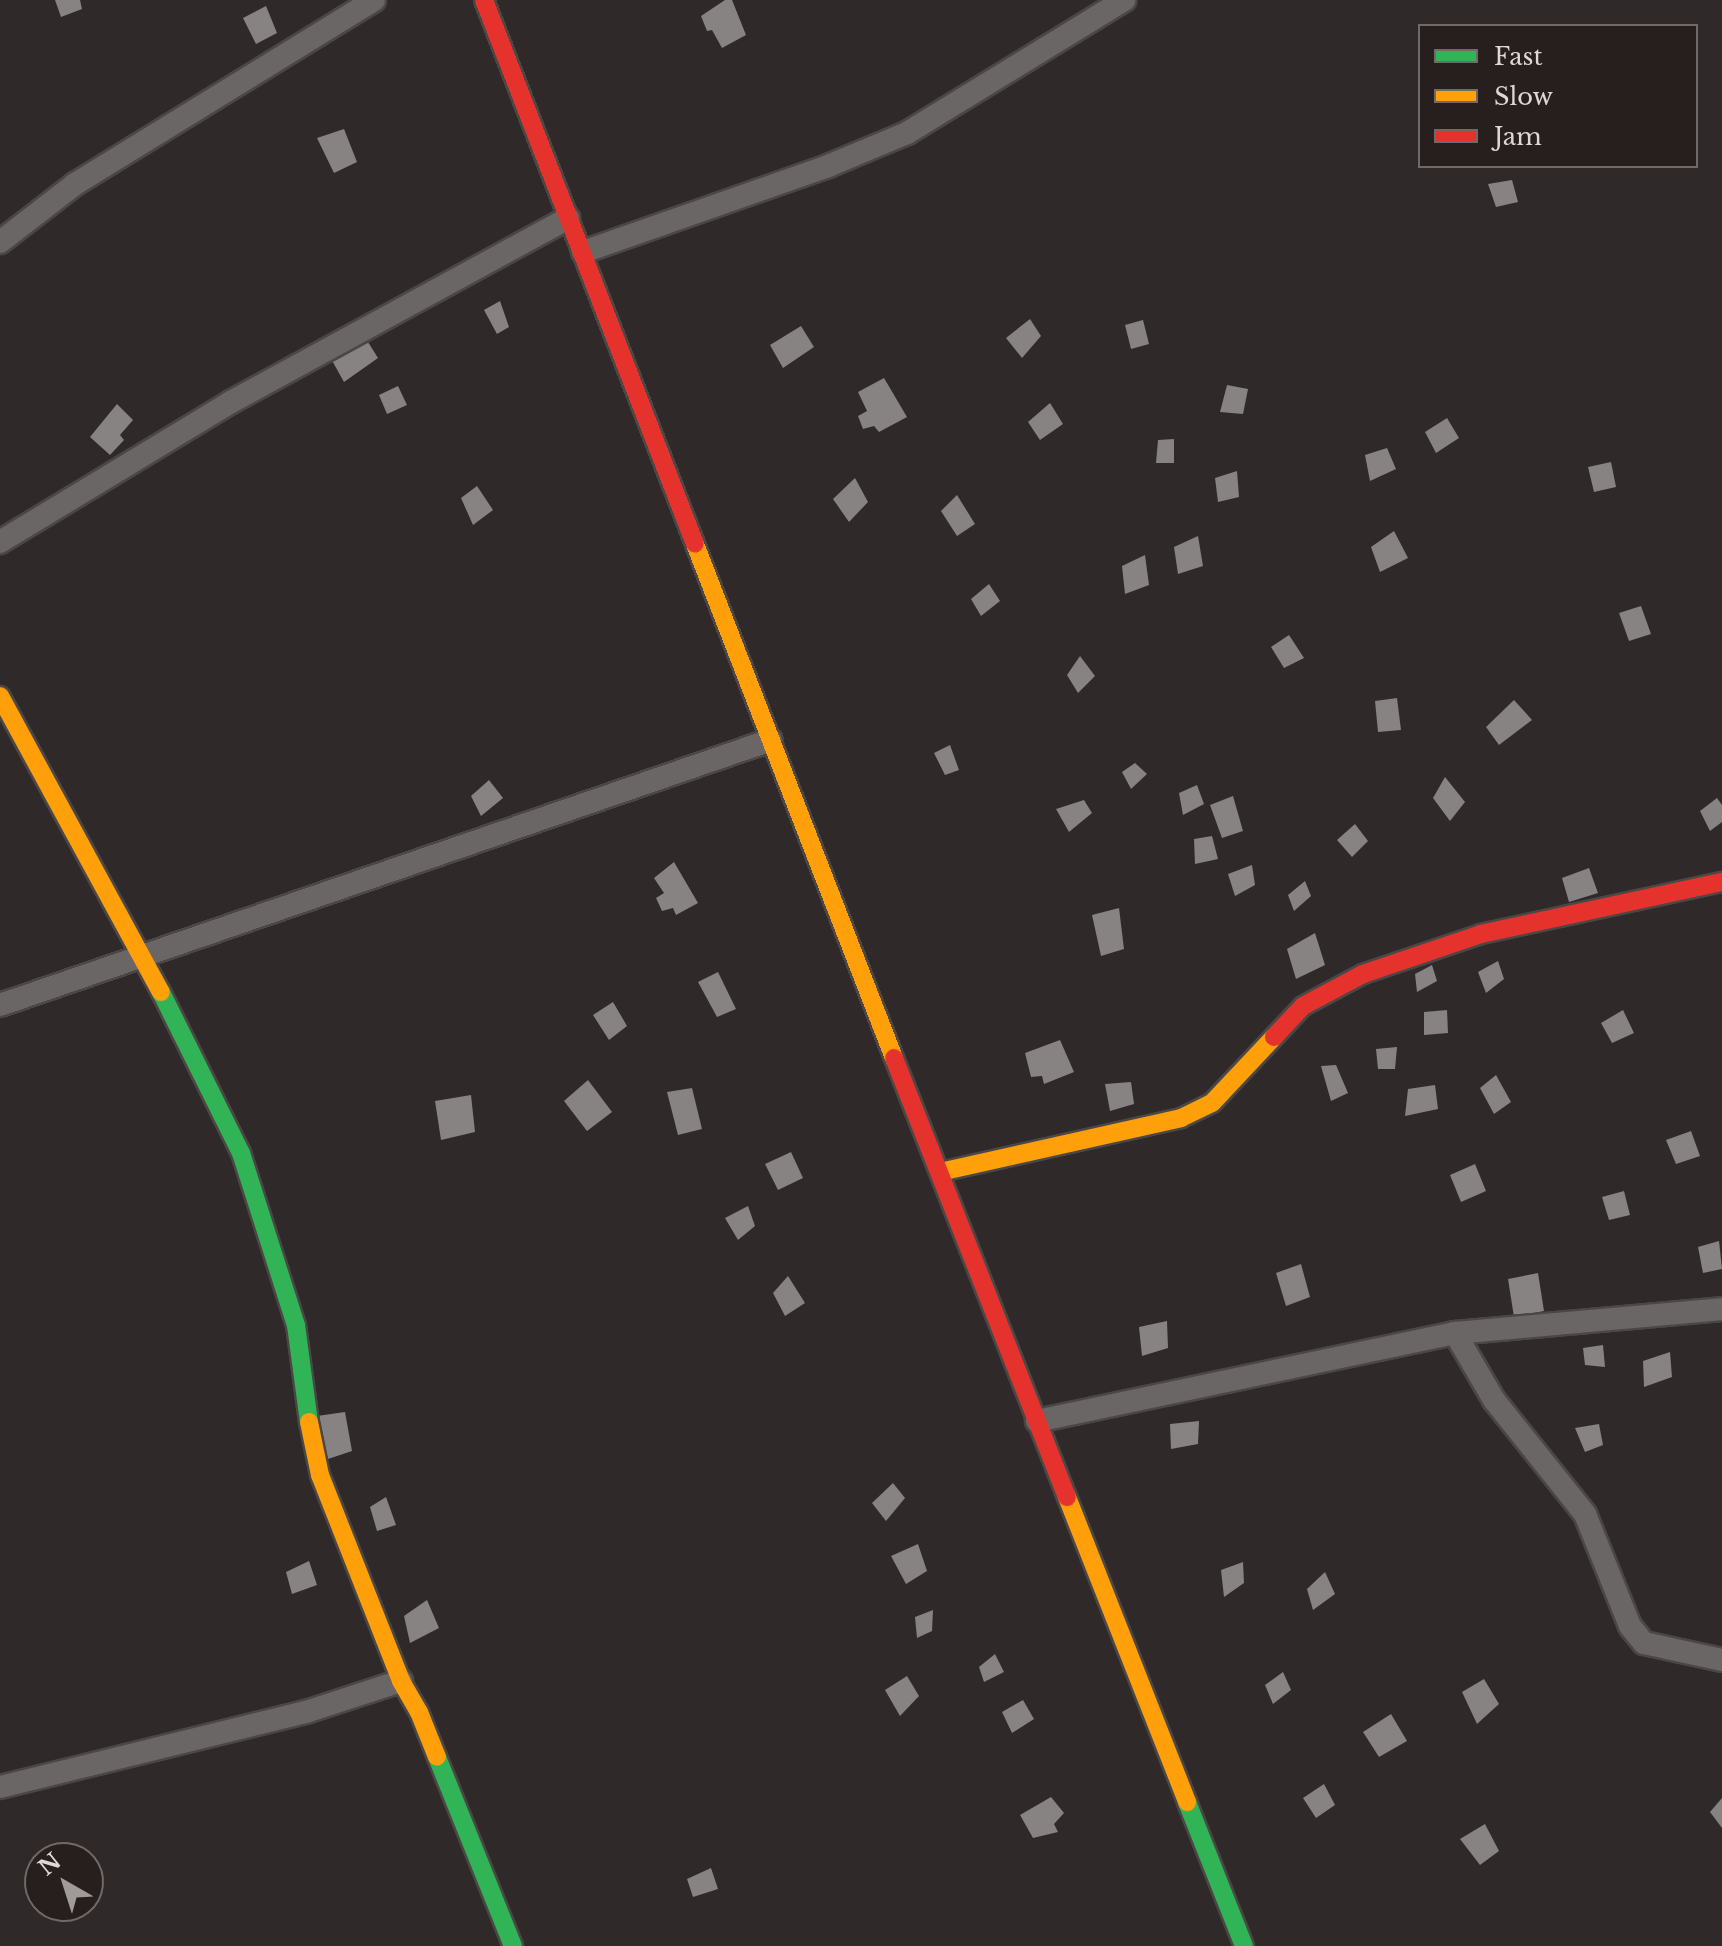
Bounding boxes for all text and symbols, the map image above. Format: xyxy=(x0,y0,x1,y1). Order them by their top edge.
legend xyxy=(1418,24,1698,168)
text: Fast xyxy=(1494,42,1542,71)
text: Slow xyxy=(1494,82,1553,111)
text: Jam xyxy=(1494,122,1542,151)
north arrow xyxy=(24,1842,104,1922)
text: N xyxy=(33,1848,66,1882)

